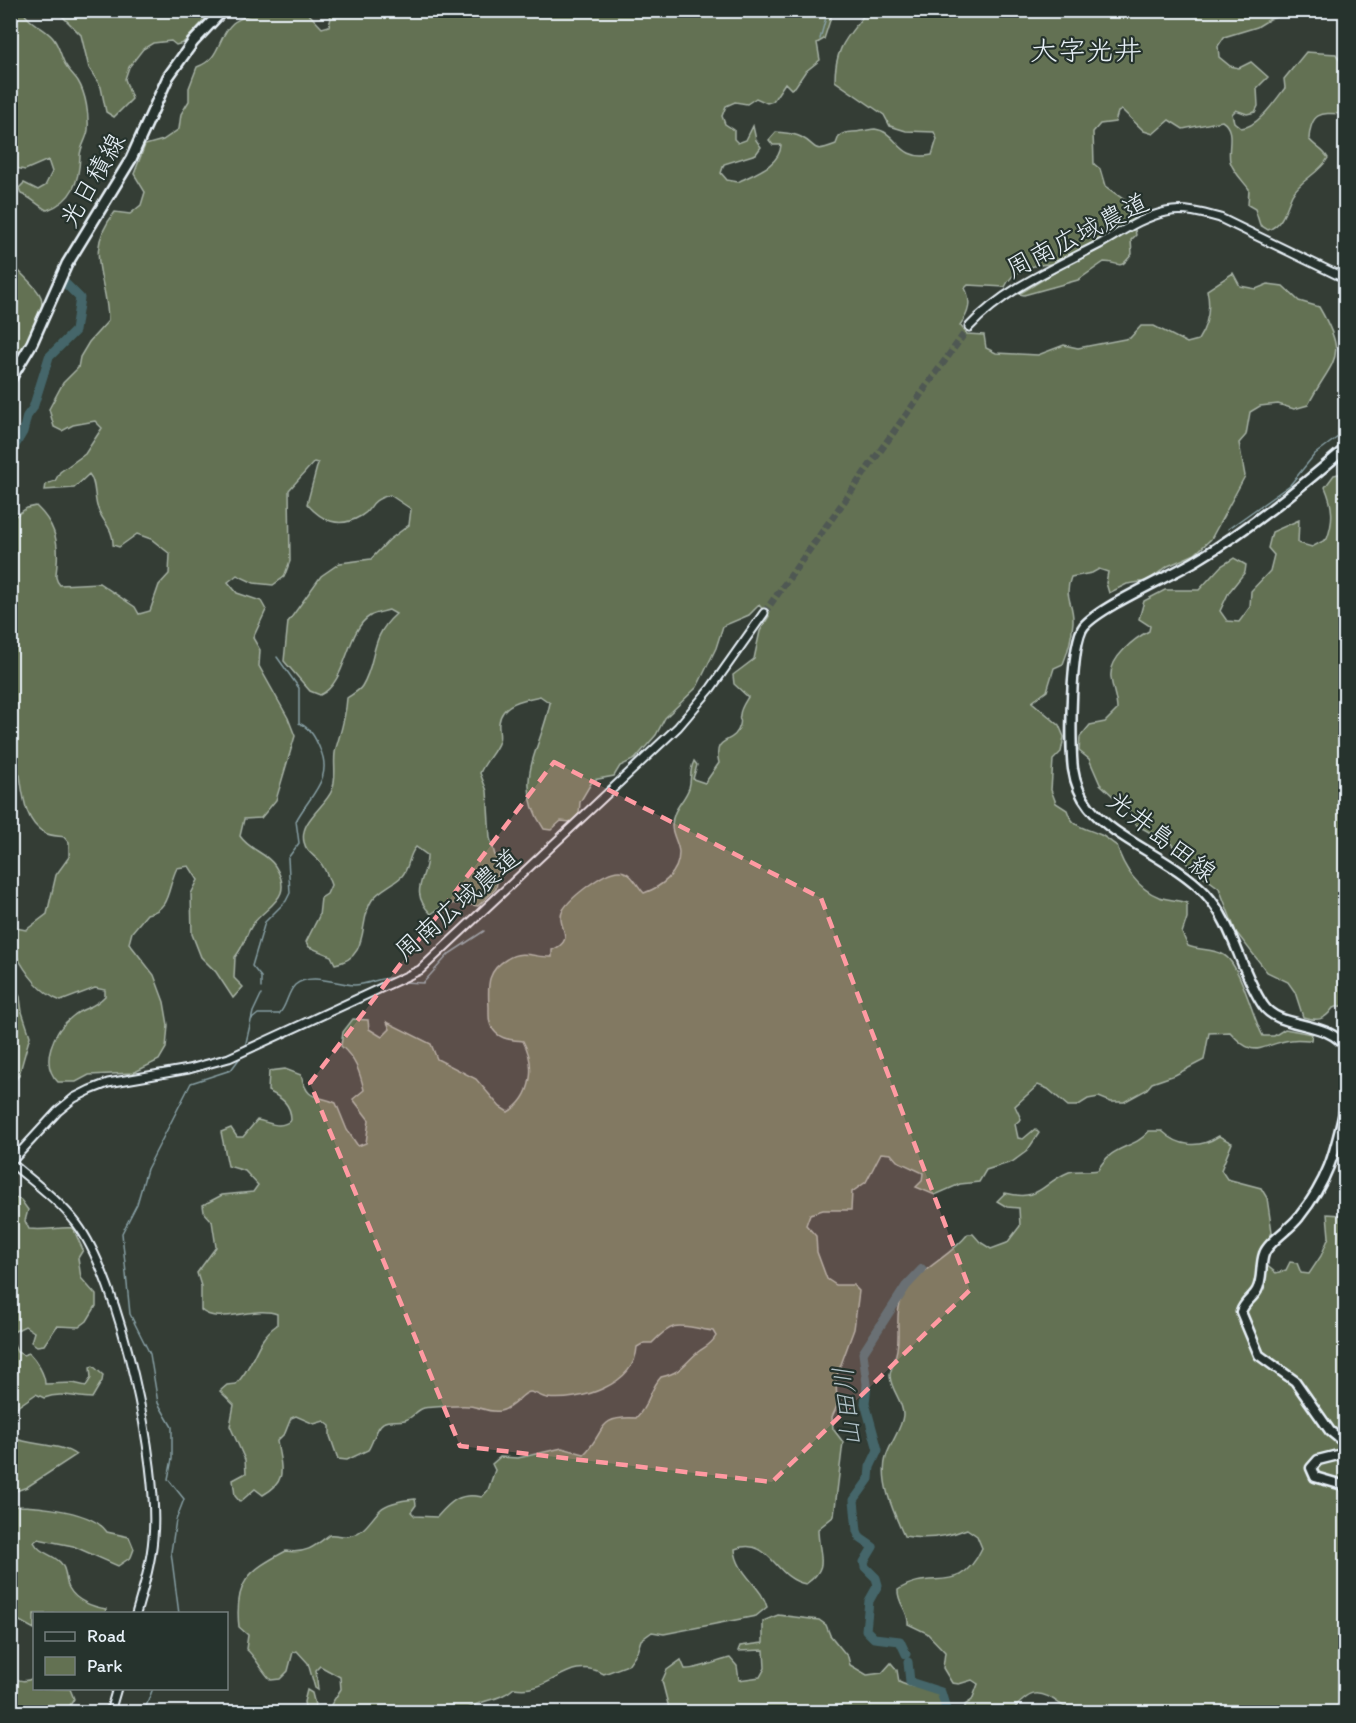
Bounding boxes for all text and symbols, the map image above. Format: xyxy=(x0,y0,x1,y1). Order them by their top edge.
district label: 大字光井 xyxy=(1030,33,1142,67)
street label: 光日積線 xyxy=(52,127,132,233)
street label: 周南広域農道 xyxy=(1000,185,1154,285)
street label: 光井島田線 xyxy=(1101,783,1223,889)
street label: 周南広域農道 xyxy=(388,841,526,967)
water label: 山田川 xyxy=(826,1365,867,1449)
legend xyxy=(33,1612,228,1690)
text: Road xyxy=(87,1625,126,1647)
text: Park xyxy=(87,1655,122,1677)

